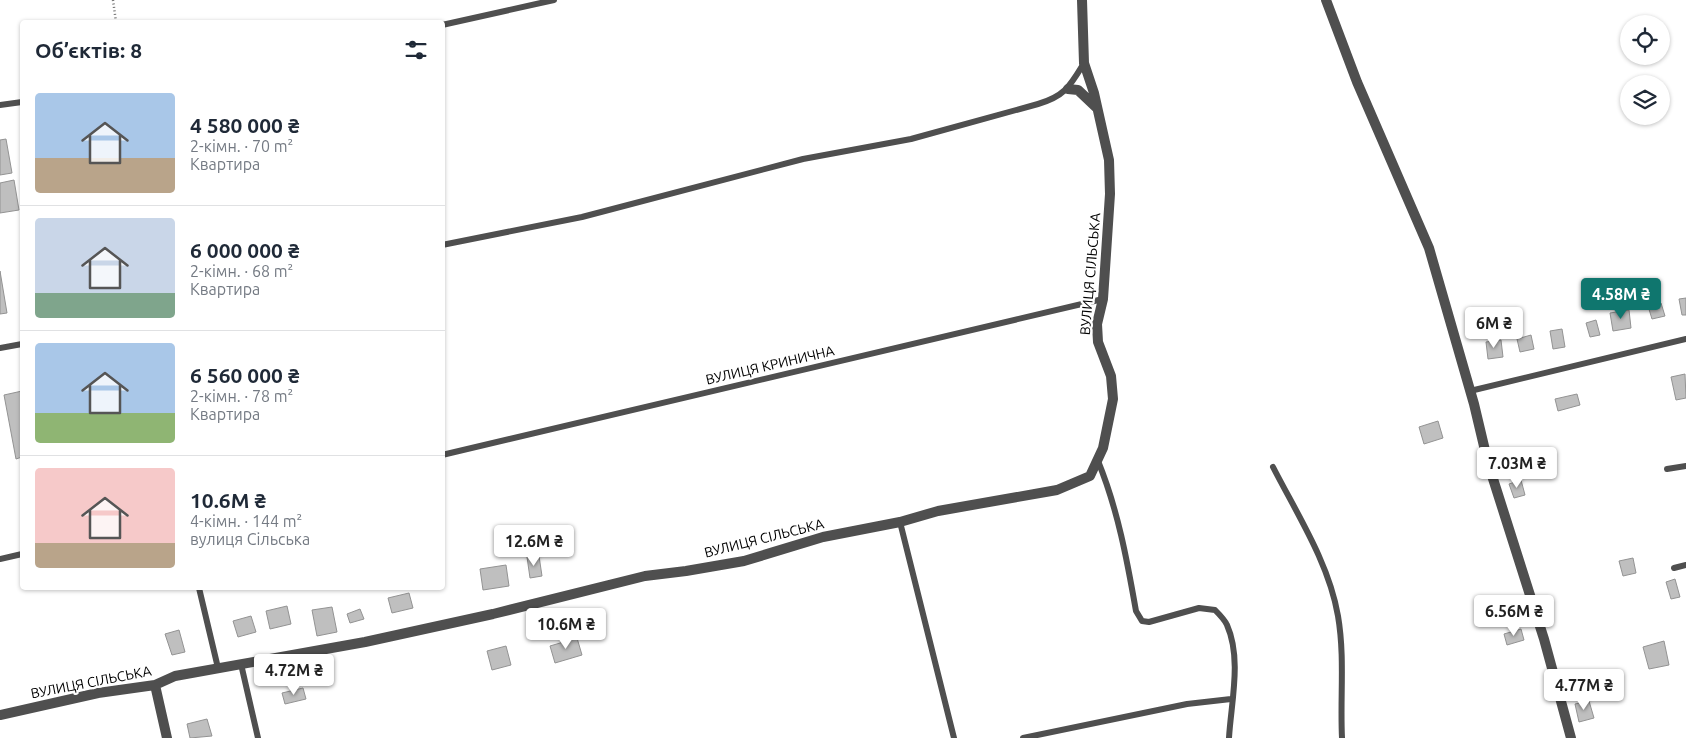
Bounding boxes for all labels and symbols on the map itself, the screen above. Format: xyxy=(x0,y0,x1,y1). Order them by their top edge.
street label: ВУЛИЦЯ СІЛЬСЬКА xyxy=(1077,212,1103,336)
pin: 4.58M ₴ xyxy=(1575,278,1667,320)
pin: 6M ₴ xyxy=(1464,306,1524,349)
street label: ВУЛИЦЯ КРИНИЧНА xyxy=(704,342,836,388)
pin: 7.03M ₴ xyxy=(1471,446,1563,489)
street label: ВУЛИЦЯ СІЛЬСЬКА xyxy=(703,515,825,561)
pin: 12.6M ₴ xyxy=(488,524,580,567)
pin: 6.56M ₴ xyxy=(1468,594,1560,637)
pin: 10.6M ₴ xyxy=(520,608,612,650)
pin: 4.72M ₴ xyxy=(248,654,340,696)
street label: ВУЛИЦЯ СІЛЬСЬКА xyxy=(29,662,153,702)
pin: 4.77M ₴ xyxy=(1538,668,1630,711)

